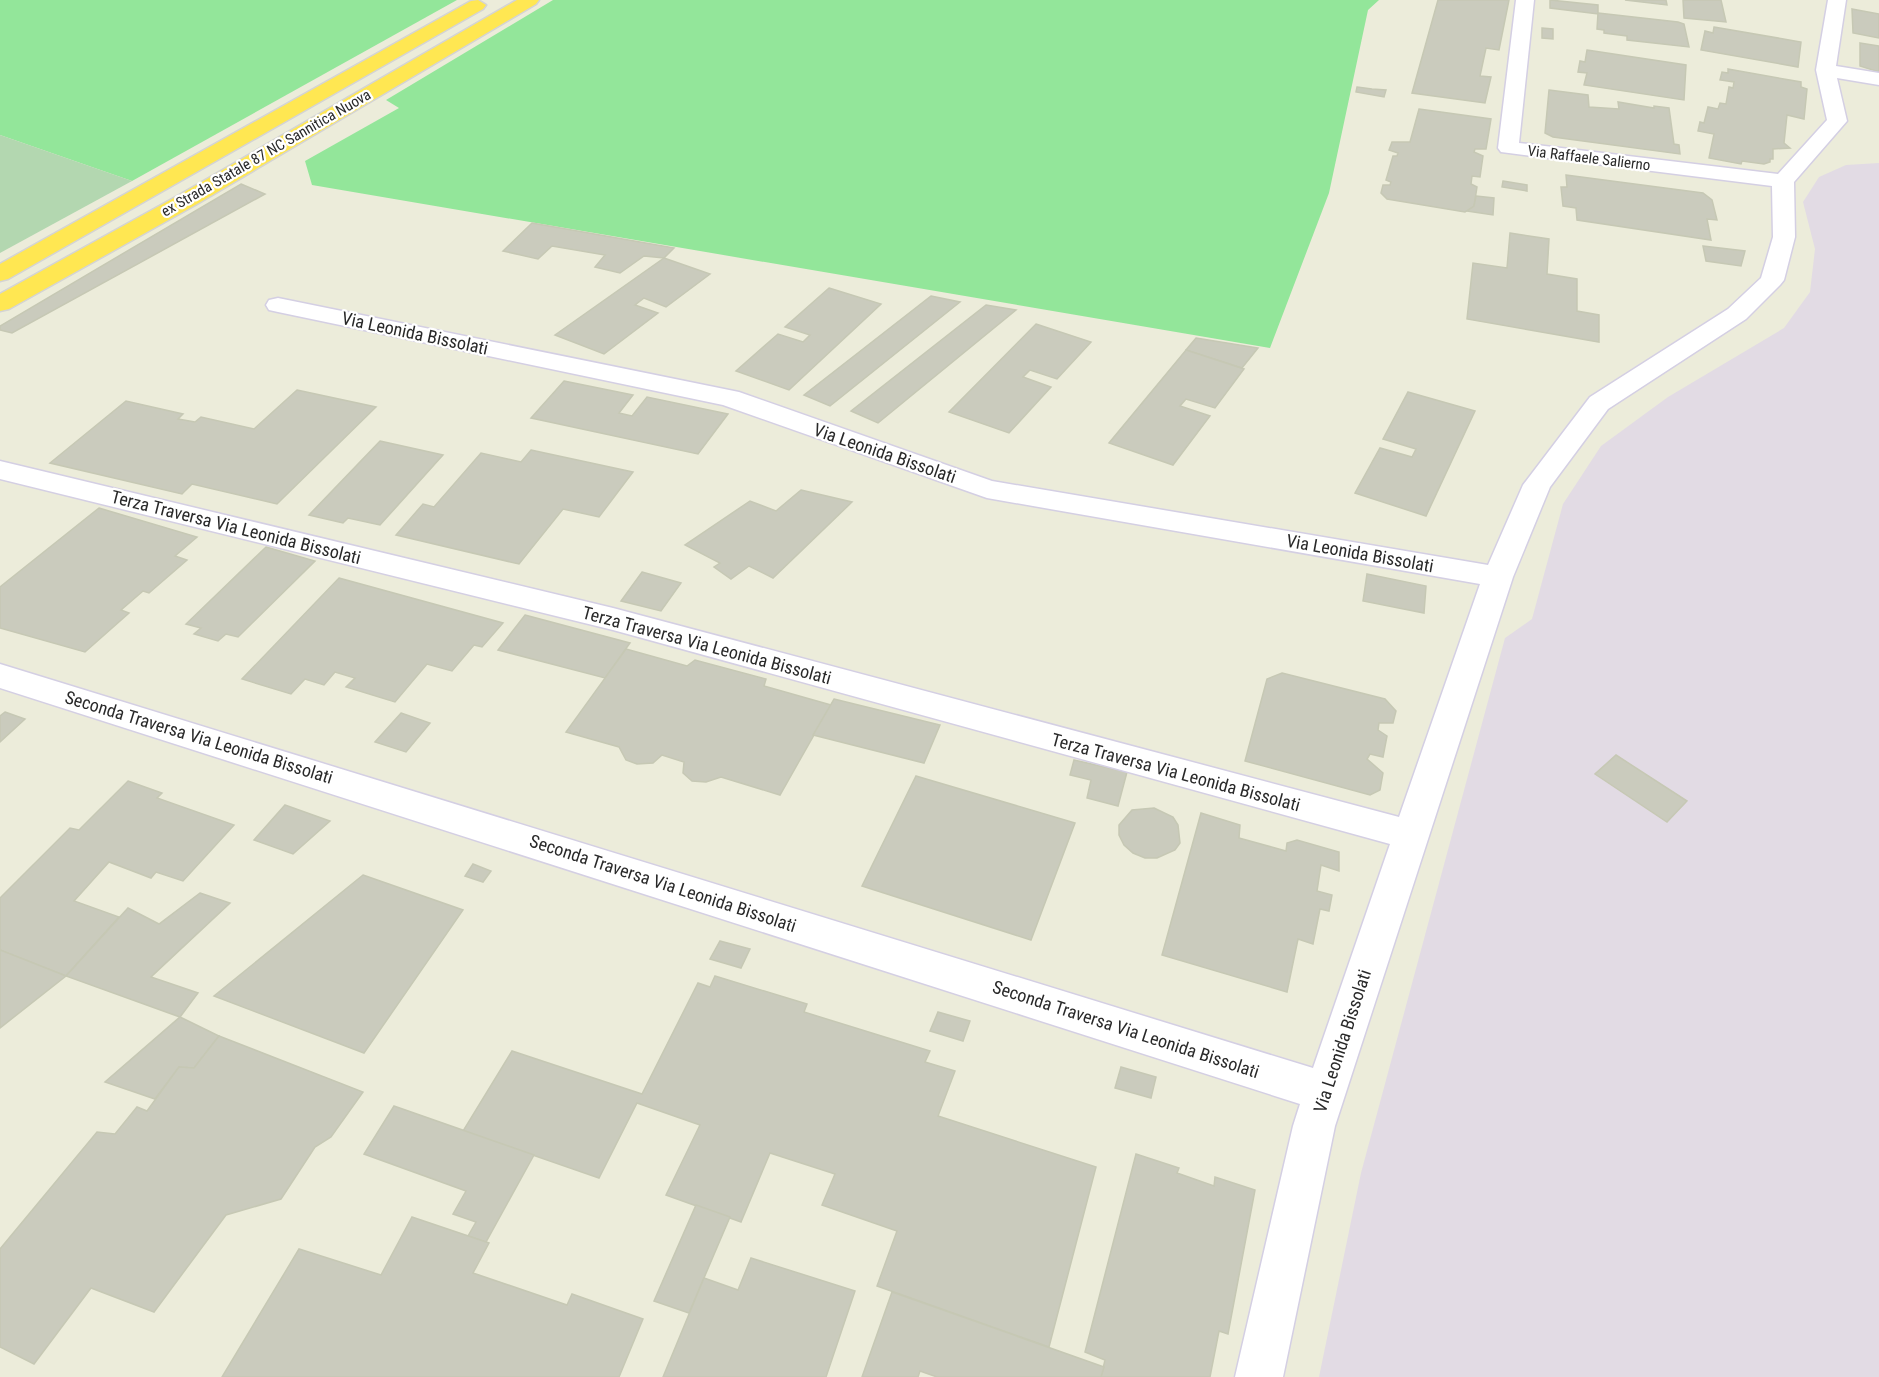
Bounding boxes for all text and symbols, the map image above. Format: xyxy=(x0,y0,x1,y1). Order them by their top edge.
street label: ex Strada Statale 87 NC Sannitica Nuova xyxy=(158,85,374,221)
street label: Via Raffaele Salierno xyxy=(1527,142,1651,174)
street label: Via Leonida Bissolati xyxy=(340,307,490,359)
street label: Via Leonida Bissolati xyxy=(811,419,959,487)
street label: Terza Traversa Via Leonida Bissolati xyxy=(109,486,363,568)
street label: Via Leonida Bissolati xyxy=(1285,530,1435,576)
street label: Terza Traversa Via Leonida Bissolati xyxy=(580,602,834,688)
street label: Seconda Traversa Via Leonida Bissolati xyxy=(62,686,336,788)
street label: Terza Traversa Via Leonida Bissolati xyxy=(1049,729,1303,815)
street label: Seconda Traversa Via Leonida Bissolati xyxy=(527,830,799,936)
street label: Via Leonida Bissolati xyxy=(1309,967,1375,1115)
street label: Seconda Traversa Via Leonida Bissolati xyxy=(990,976,1262,1082)

